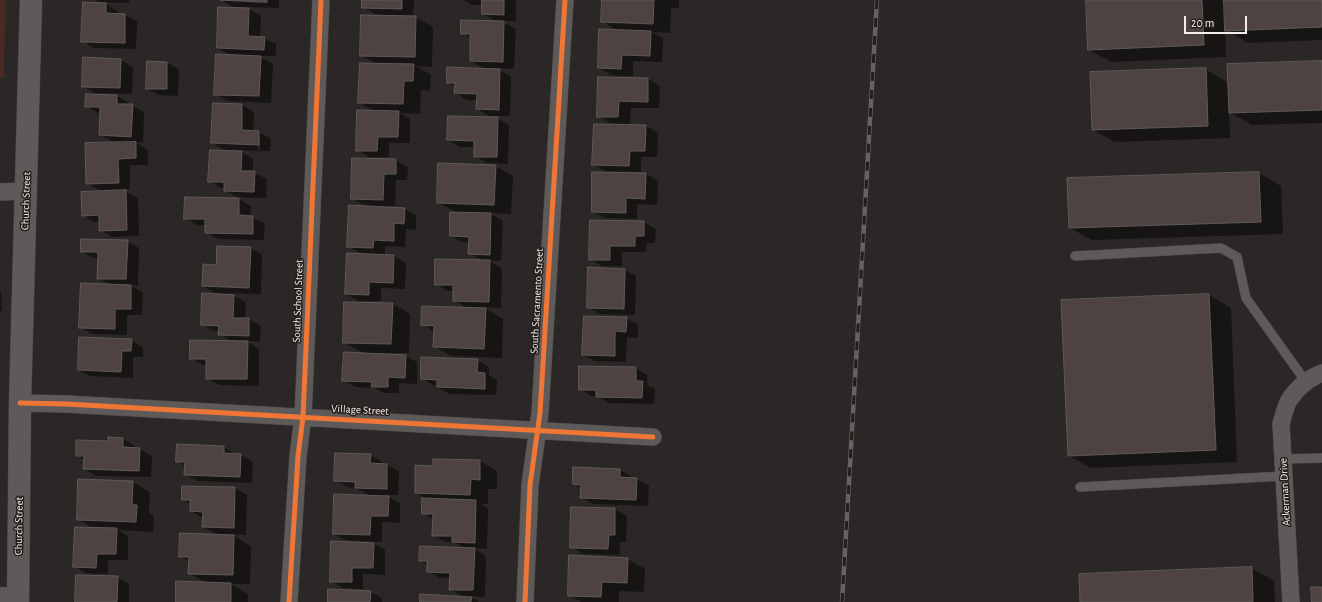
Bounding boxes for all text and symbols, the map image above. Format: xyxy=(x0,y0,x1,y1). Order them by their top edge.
scale bar xyxy=(1186,8,1249,34)
text: 20 m xyxy=(1191,17,1214,29)
street label: Church Street xyxy=(18,172,34,230)
street label: South Sacramento Street xyxy=(528,248,546,354)
street label: South School Street xyxy=(290,259,306,343)
street label: Village Street xyxy=(331,402,389,418)
street label: Ackerman Drive xyxy=(1277,458,1293,526)
street label: Church Street xyxy=(12,497,26,555)

